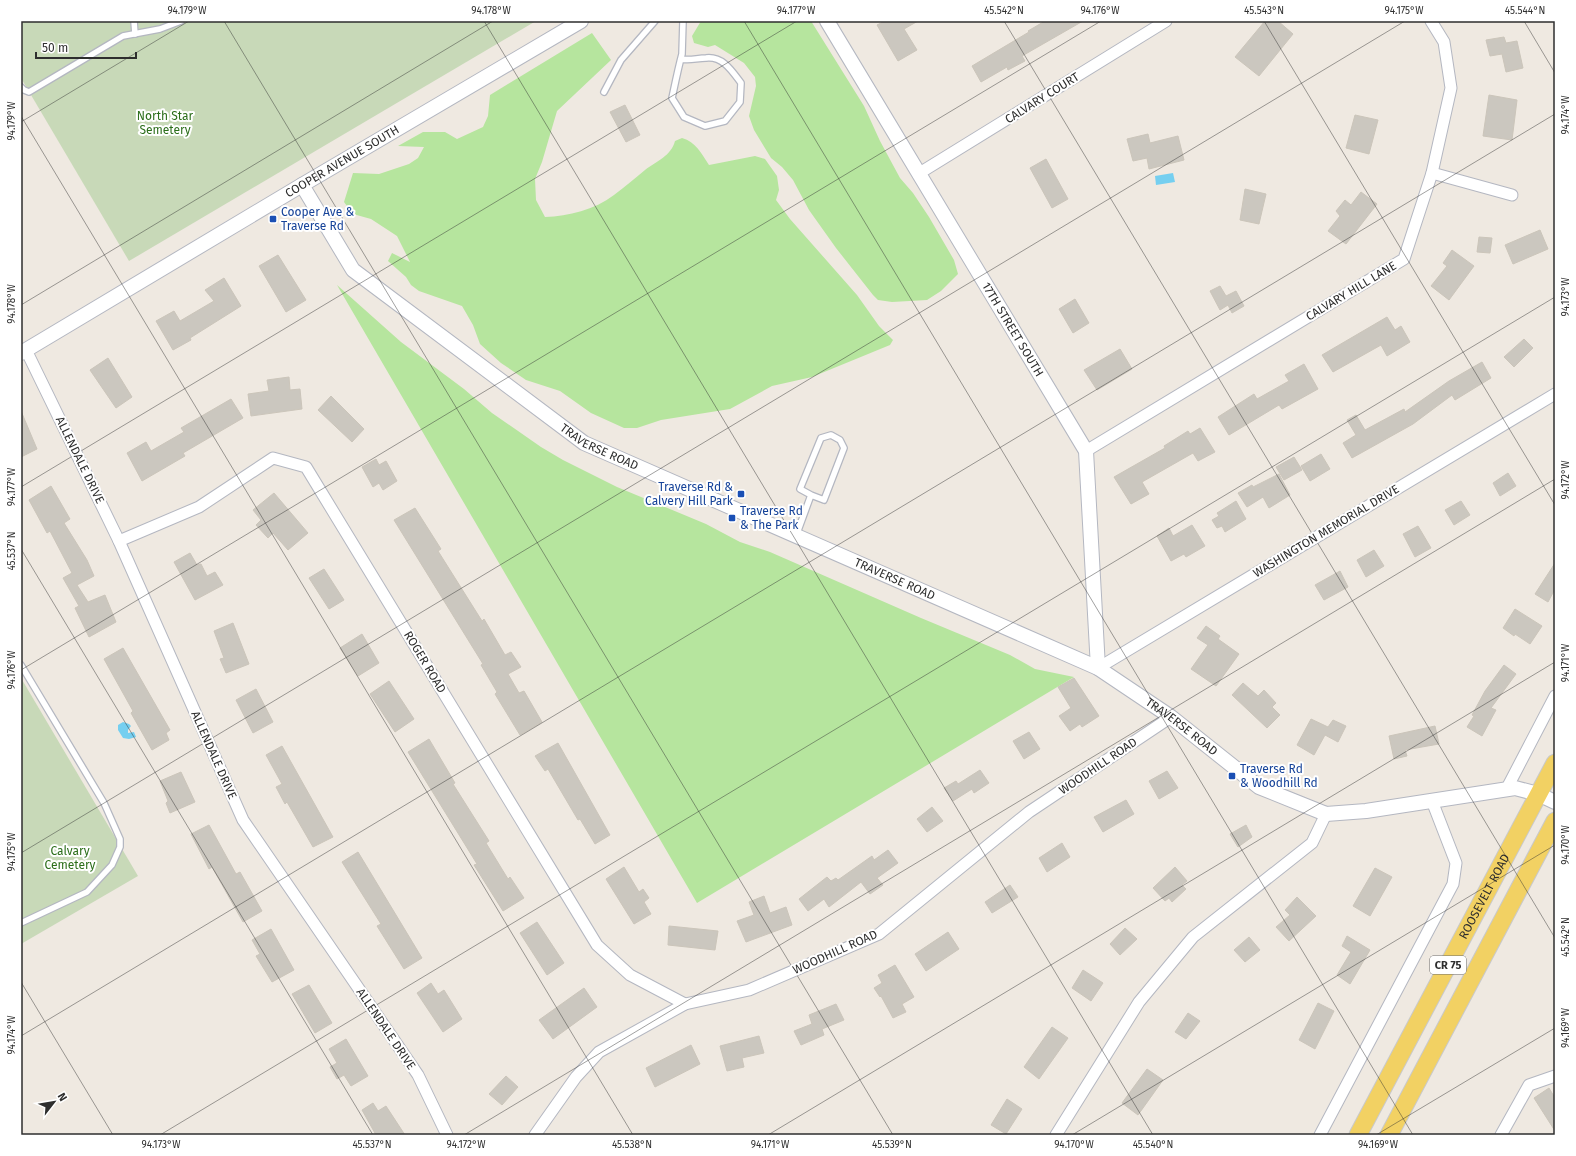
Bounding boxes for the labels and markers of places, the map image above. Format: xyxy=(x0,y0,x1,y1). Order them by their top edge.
place label: Cooper Ave & Traverse Rd xyxy=(281,205,354,233)
marker: Cooper Ave & Traverse Rd xyxy=(268,214,278,224)
place label: Traverse Rd & Calvery Hill Park xyxy=(645,480,734,508)
marker: Traverse Rd & Calvery Hill Park xyxy=(736,489,746,499)
place label: Traverse Rd & The Park xyxy=(740,504,803,532)
marker: Traverse Rd & The Park xyxy=(727,513,737,523)
place label: Traverse Rd & Woodhill Rd xyxy=(1240,762,1318,790)
marker: Traverse Rd & Woodhill Rd xyxy=(1227,771,1237,781)

